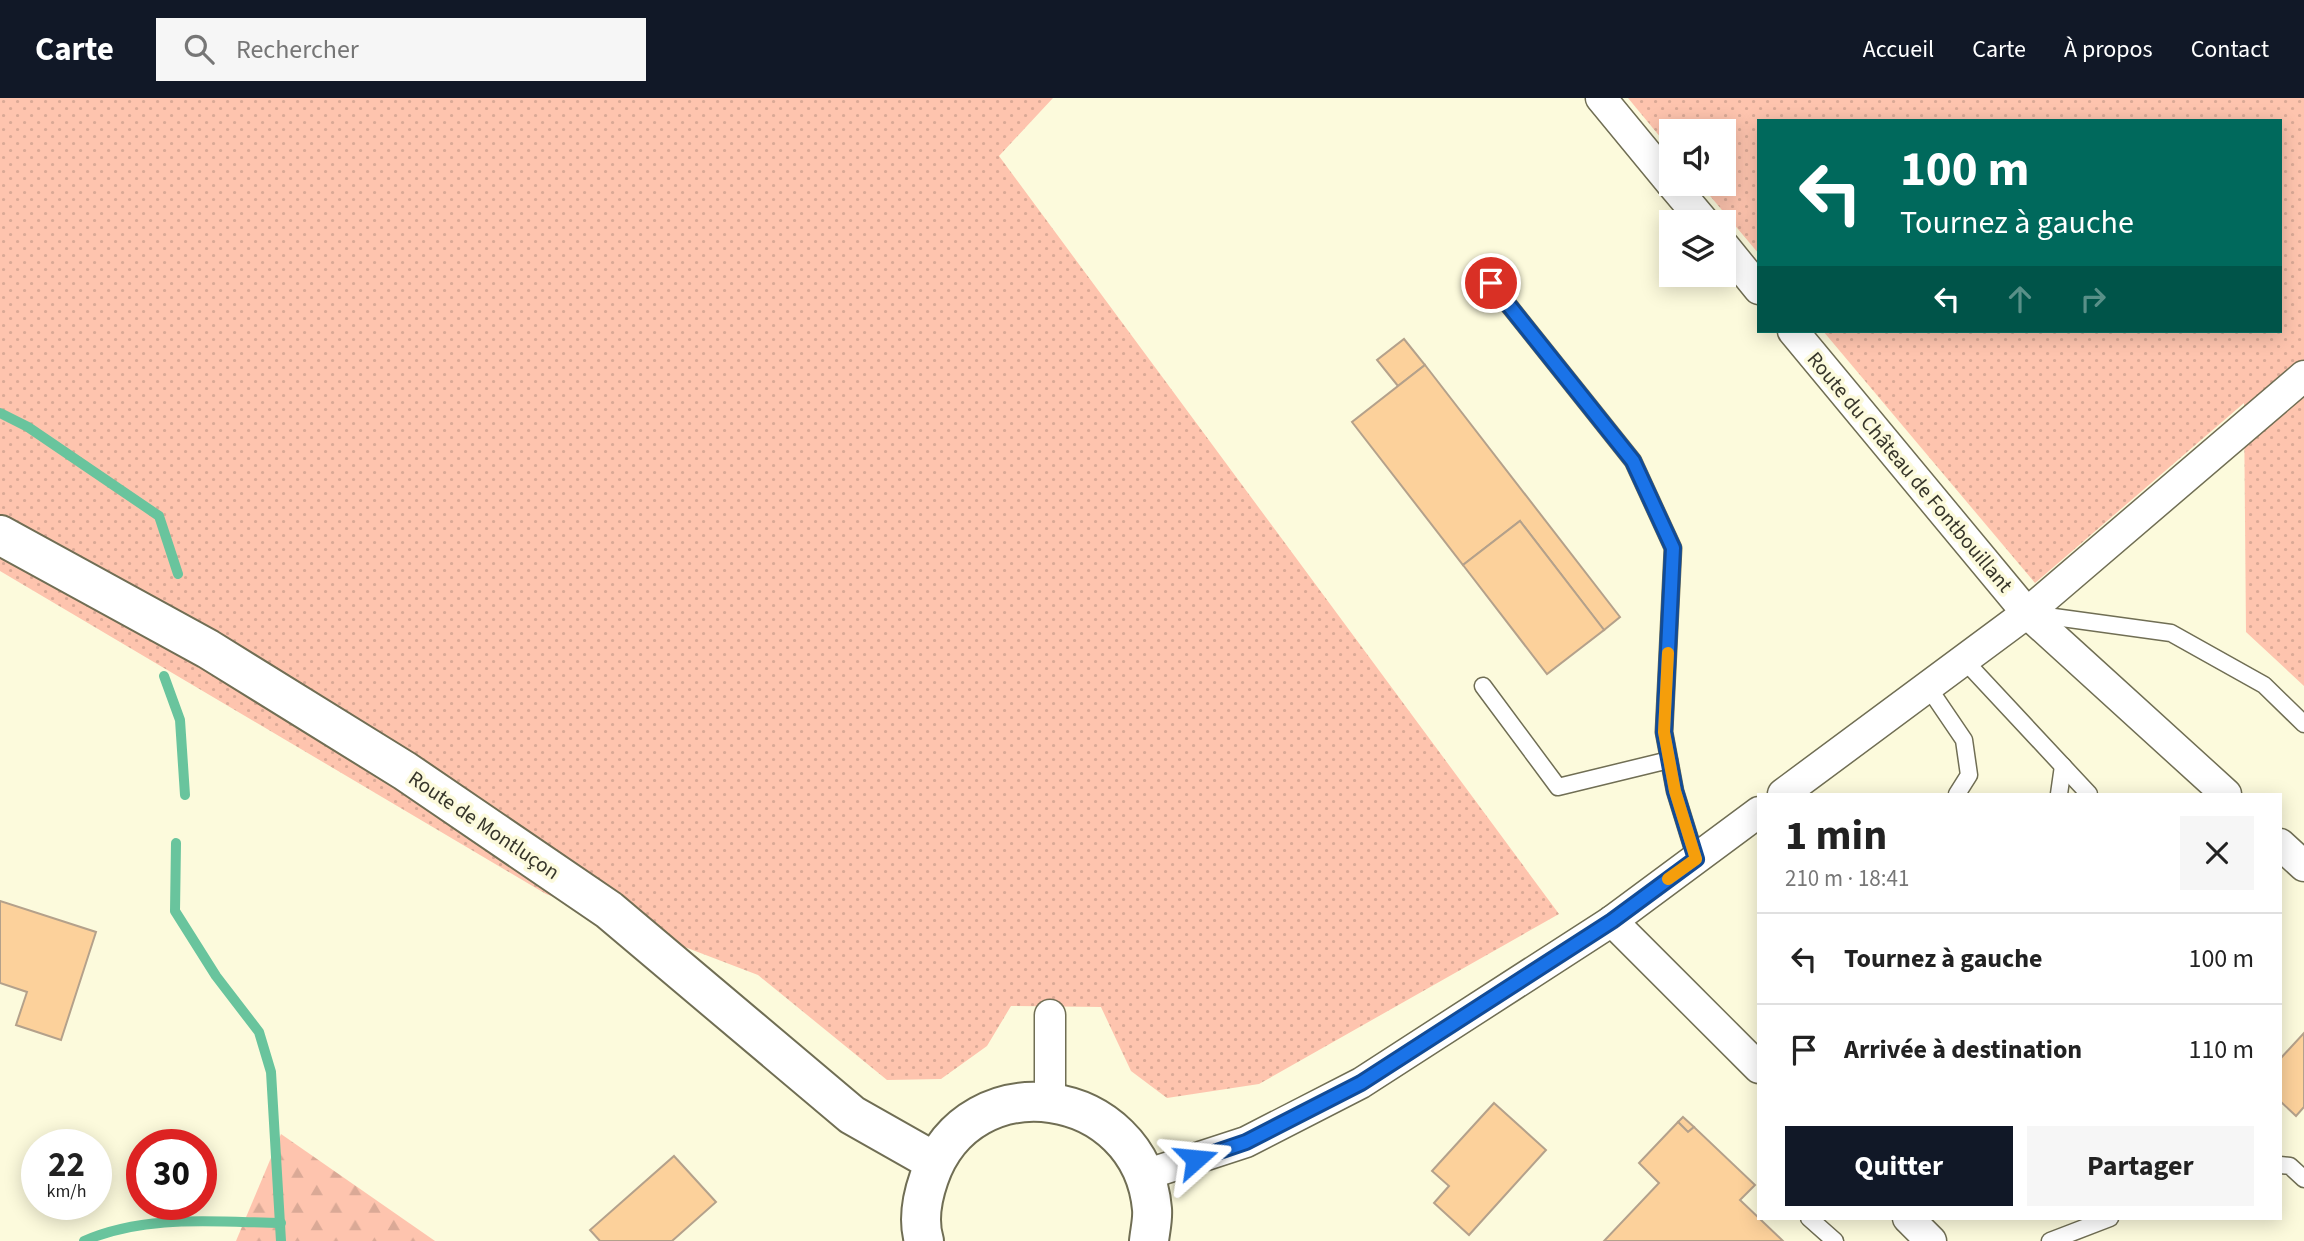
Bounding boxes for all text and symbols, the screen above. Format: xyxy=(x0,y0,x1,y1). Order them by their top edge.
search box xyxy=(156,18,646,81)
text: Carte xyxy=(35,26,114,73)
icon: search xyxy=(180,30,218,68)
text: Rechercher xyxy=(236,31,359,68)
text: Accueil xyxy=(1863,32,1934,67)
text: Carte xyxy=(1972,32,2026,67)
text: À propos xyxy=(2064,32,2153,67)
text: Contact xyxy=(2191,32,2269,67)
map controls xyxy=(1659,119,1736,287)
button: sound xyxy=(1659,119,1736,196)
text: 100 m xyxy=(1900,135,2029,205)
icon: left xyxy=(1785,147,1876,238)
text: Tournez à gauche xyxy=(1900,200,2134,246)
button: layers xyxy=(1659,210,1736,287)
pin xyxy=(1461,253,1521,313)
icon: arrive xyxy=(1472,264,1510,302)
icon: left xyxy=(1928,280,1966,318)
icon: ahead xyxy=(2001,280,2039,318)
icon: right xyxy=(2074,280,2112,318)
street label: Route du Château de Fontbouillant xyxy=(1800,345,2020,599)
street label: Route de Montluçon xyxy=(403,763,565,887)
text: 1 min xyxy=(1785,806,1887,866)
button: close xyxy=(2180,816,2254,890)
text: 210 m · 18:41 xyxy=(1785,862,1909,895)
icon: left xyxy=(1785,940,1823,978)
text: Tournez à gauche xyxy=(1844,940,2043,977)
text: 100 m xyxy=(2188,940,2254,977)
icon: arrive xyxy=(1785,1031,1823,1069)
text: Arrivée à destination xyxy=(1844,1031,2082,1068)
text: 110 m xyxy=(2188,1031,2254,1068)
position arrow xyxy=(1159,1122,1233,1196)
button: Quitter xyxy=(1785,1126,2013,1206)
button: Partager xyxy=(2027,1126,2254,1206)
speed limit sign: 30 xyxy=(126,1129,217,1220)
text: 22 xyxy=(48,1140,85,1190)
text: km/h xyxy=(47,1179,86,1204)

